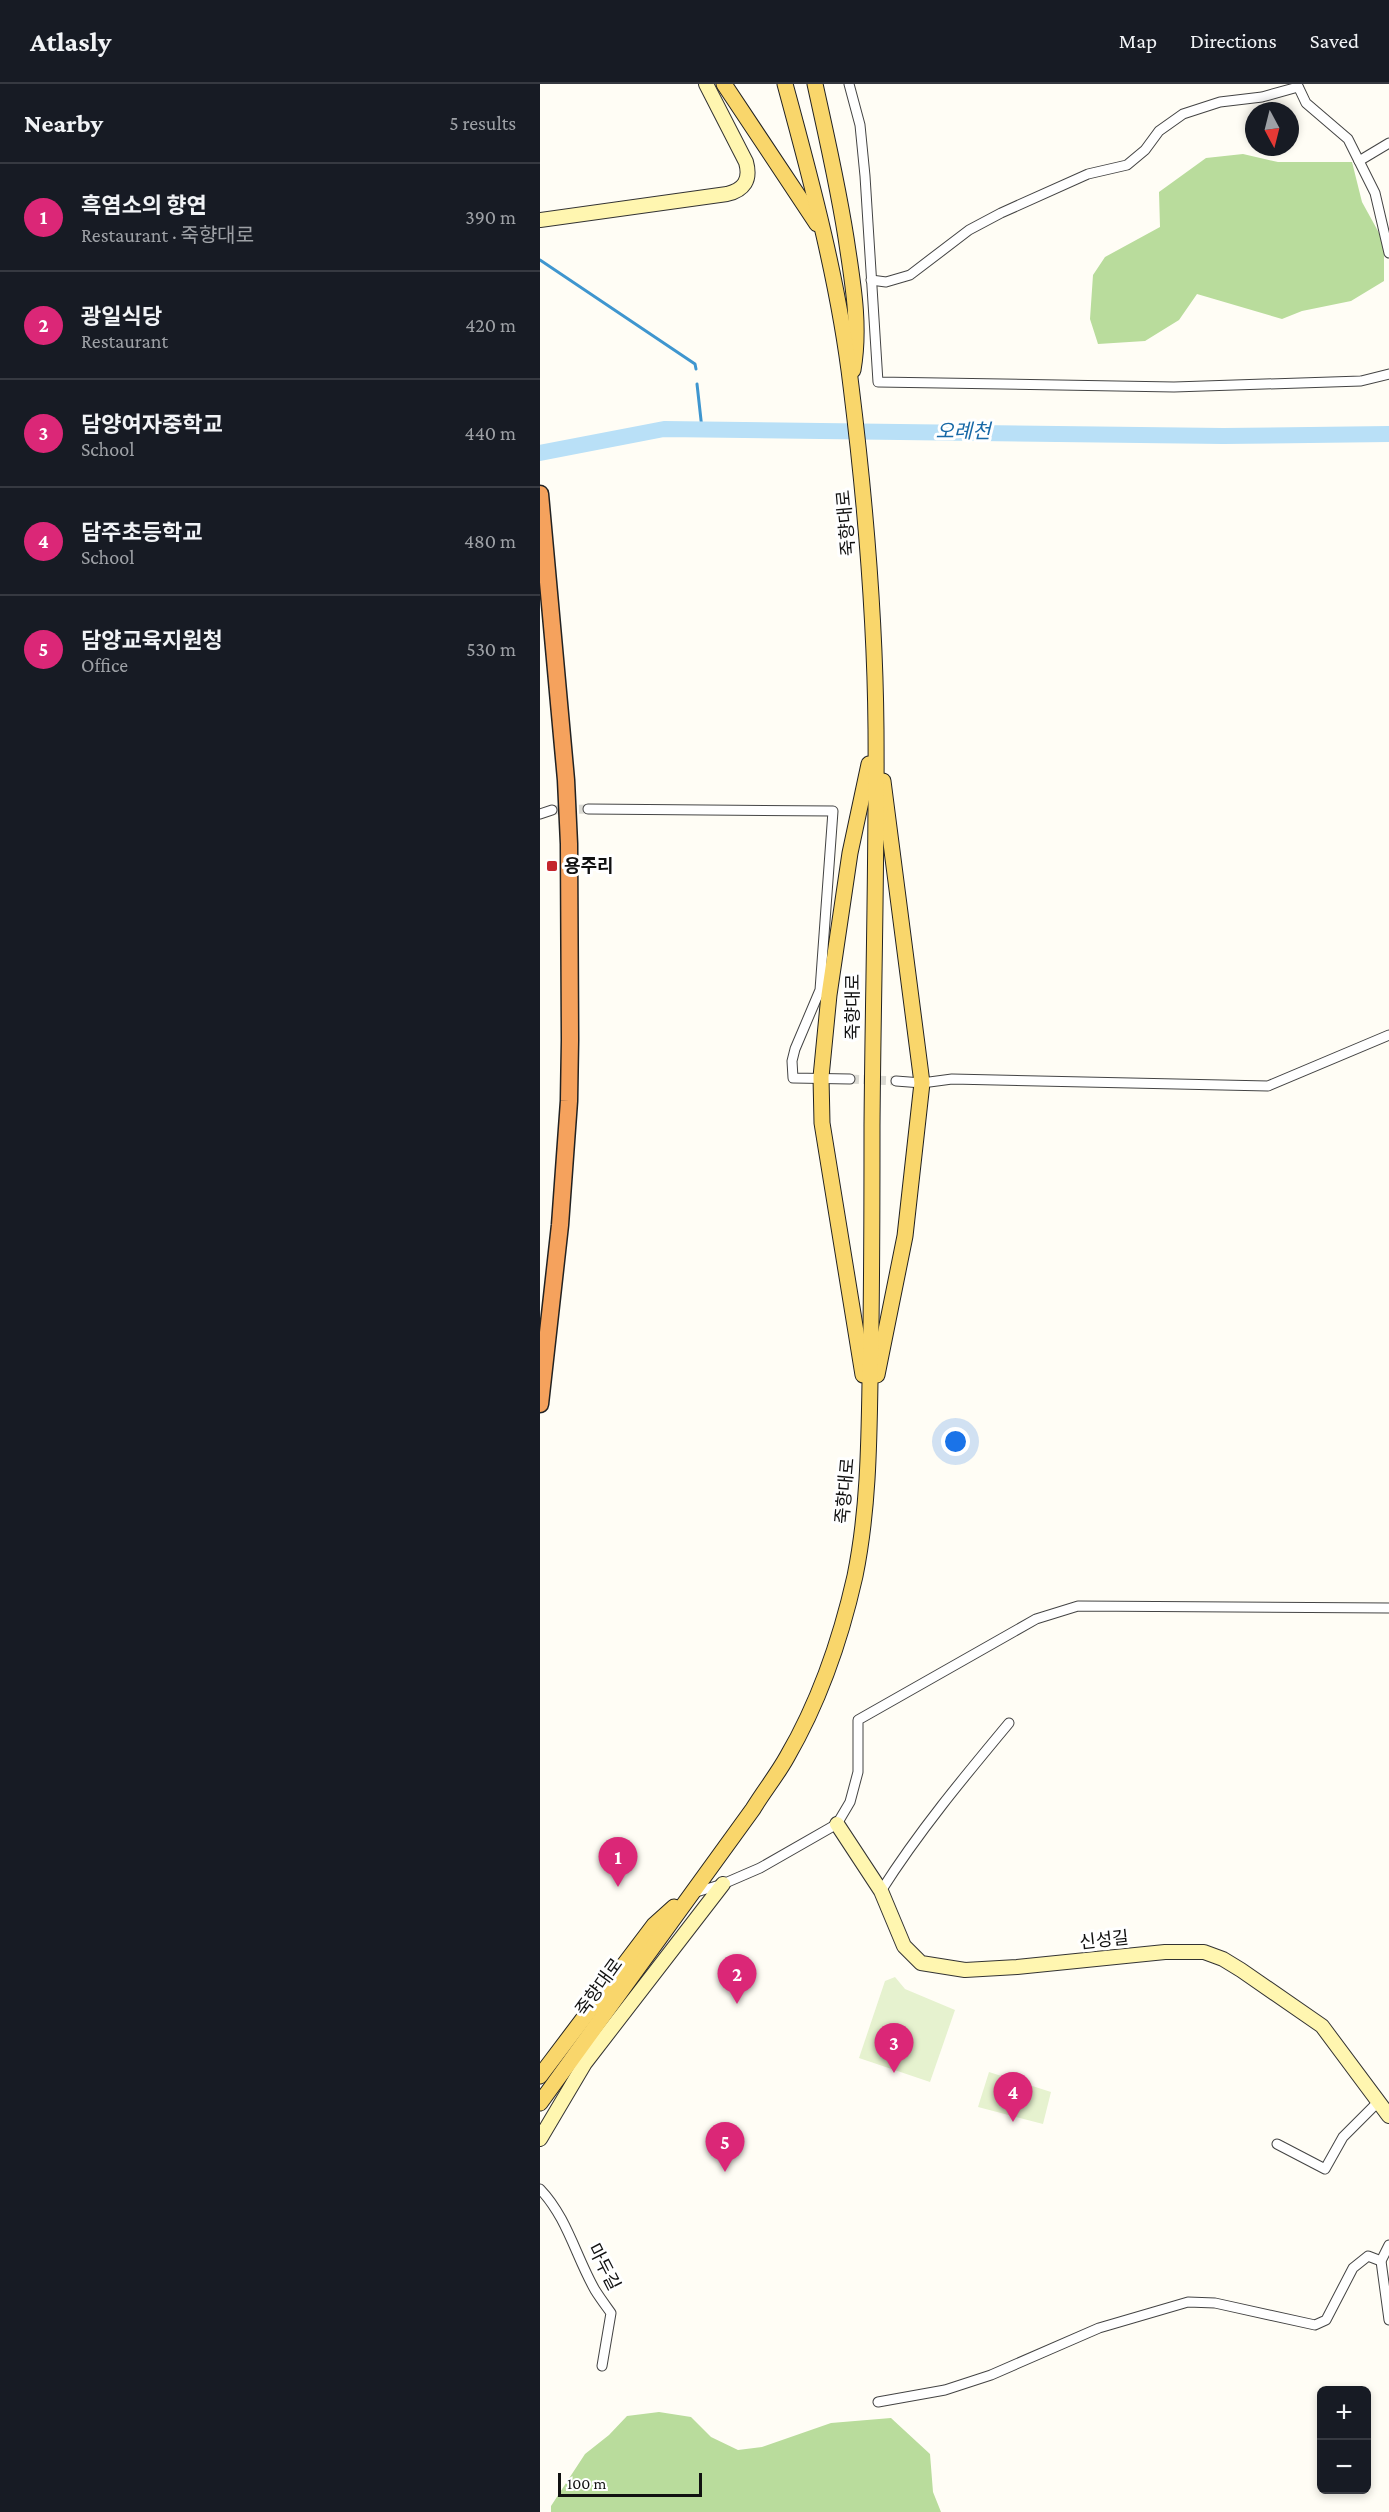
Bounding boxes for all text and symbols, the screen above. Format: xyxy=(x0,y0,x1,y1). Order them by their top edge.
text: Atlasly xyxy=(30,26,111,57)
text: Map xyxy=(1119,29,1157,53)
text: Directions xyxy=(1190,29,1277,53)
text: Saved xyxy=(1310,29,1359,53)
north arrow xyxy=(1245,102,1299,156)
text: Nearby xyxy=(24,109,103,138)
text: 5 results xyxy=(449,112,516,134)
text: 흑염소의 향연 xyxy=(81,193,207,218)
text: 1 xyxy=(40,206,47,228)
text: 390 m xyxy=(465,206,516,228)
text: Restaurant · 죽향대로 xyxy=(81,224,254,246)
text: 광일식당 xyxy=(81,304,162,329)
text: 2 xyxy=(38,314,49,336)
text: 420 m xyxy=(465,314,516,336)
text: Restaurant xyxy=(81,330,168,352)
text: 담양여자중학교 xyxy=(81,412,223,437)
water label: 오례천 xyxy=(935,420,993,442)
text: 3 xyxy=(39,422,48,444)
text: 440 m xyxy=(464,422,516,444)
text: School xyxy=(81,438,134,460)
street label: 죽향대로 xyxy=(833,489,859,557)
text: 담주초등학교 xyxy=(81,520,202,545)
text: 4 xyxy=(38,530,49,552)
text: 480 m xyxy=(464,530,516,552)
text: School xyxy=(81,546,134,568)
text: 담양교육지원청 xyxy=(81,628,223,653)
text: 5 xyxy=(39,638,48,660)
text: 530 m xyxy=(466,638,516,660)
text: Office xyxy=(81,654,128,676)
place label: 용주리 xyxy=(564,856,614,876)
marker: 용주리 xyxy=(545,859,559,873)
street label: 죽향대로 xyxy=(843,974,863,1040)
your location xyxy=(941,1427,970,1456)
street label: 죽향대로 xyxy=(832,1457,858,1525)
pin: 1 xyxy=(598,1838,638,1887)
street label: 신성길 xyxy=(1078,1927,1130,1953)
street label: 죽향대로 xyxy=(571,1954,627,2020)
pin: 2 xyxy=(718,1954,756,2004)
pin: 3 xyxy=(874,2024,914,2073)
pin: 4 xyxy=(994,2072,1032,2122)
pin: 5 xyxy=(706,2122,744,2172)
street label: 마두길 xyxy=(584,2240,624,2294)
map controls xyxy=(1317,2386,1371,2494)
button: + xyxy=(1317,2386,1371,2440)
button: − xyxy=(1317,2440,1371,2494)
scale bar xyxy=(558,2470,702,2498)
text: 100 m xyxy=(567,2475,606,2492)

